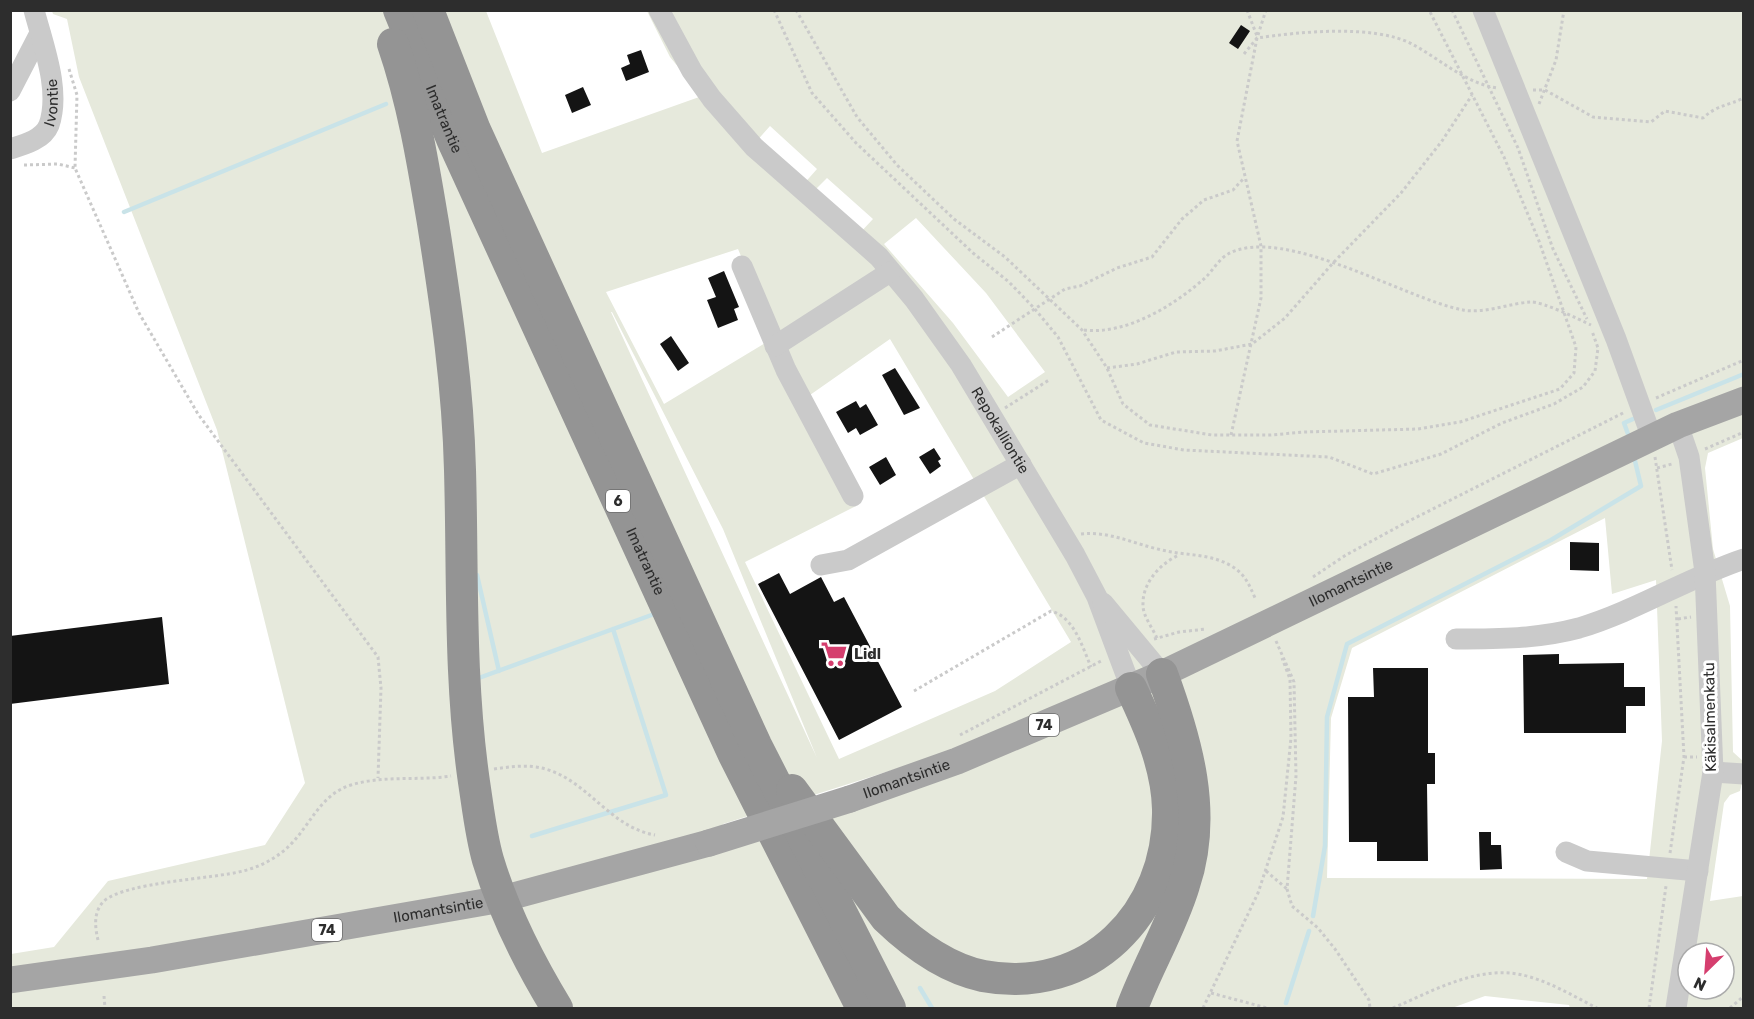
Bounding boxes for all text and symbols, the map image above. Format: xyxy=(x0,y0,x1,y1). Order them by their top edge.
street label: Ivontie xyxy=(40,78,62,129)
street label: Imatrantie xyxy=(422,82,466,156)
street label: Repokalliontie xyxy=(967,384,1033,477)
road number: 6 xyxy=(606,490,630,512)
street label: Imatrantie xyxy=(622,525,669,598)
street label: Ilomantsintie xyxy=(1306,555,1396,611)
supermarket icon: Lidl xyxy=(819,639,849,669)
place label: Lidl xyxy=(854,645,881,663)
street label: Käkisalmenkatu xyxy=(1700,662,1720,772)
road number: 74 xyxy=(1029,714,1059,736)
street label: Ilomantsintie xyxy=(861,755,952,803)
street label: Ilomantsintie xyxy=(392,893,485,927)
road number: 74 xyxy=(312,919,342,941)
north arrow xyxy=(1676,941,1736,1001)
text: N xyxy=(1691,973,1709,995)

